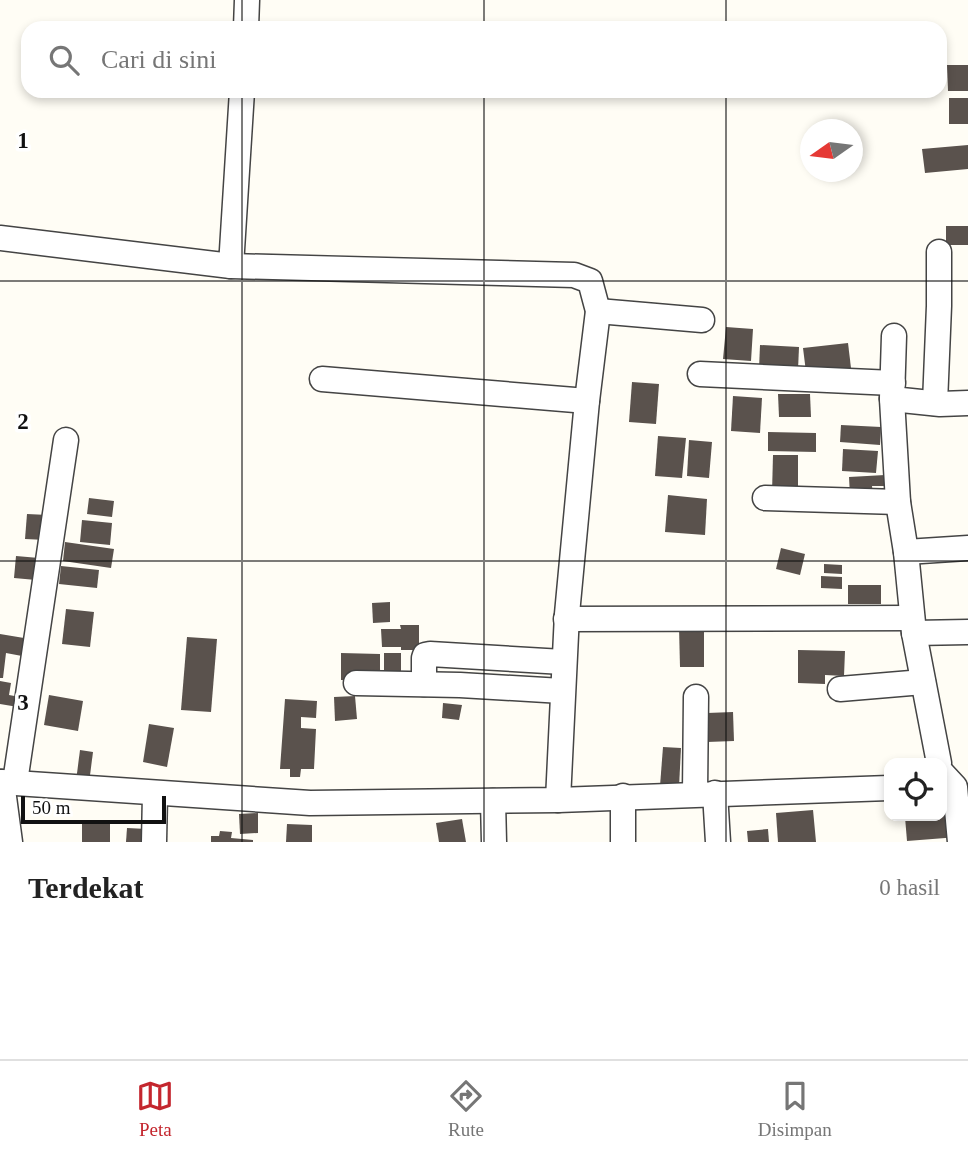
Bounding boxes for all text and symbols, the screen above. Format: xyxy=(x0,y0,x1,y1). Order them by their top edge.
search box xyxy=(21,21,947,98)
icon: search xyxy=(45,41,83,79)
text: Cari di sini xyxy=(101,45,217,74)
north arrow xyxy=(800,119,863,182)
text: 1 xyxy=(17,128,29,153)
text: 2 xyxy=(17,409,29,434)
text: 3 xyxy=(17,690,29,715)
map controls xyxy=(884,758,947,821)
button: locate xyxy=(884,758,947,821)
scale bar xyxy=(21,793,166,825)
text: 50 m xyxy=(32,797,71,818)
text: Terdekat xyxy=(28,871,144,904)
text: 0 hasil xyxy=(879,875,940,900)
tab: Peta xyxy=(136,1077,174,1141)
tab: Rute xyxy=(447,1077,485,1141)
tab: Disimpan xyxy=(758,1077,832,1141)

